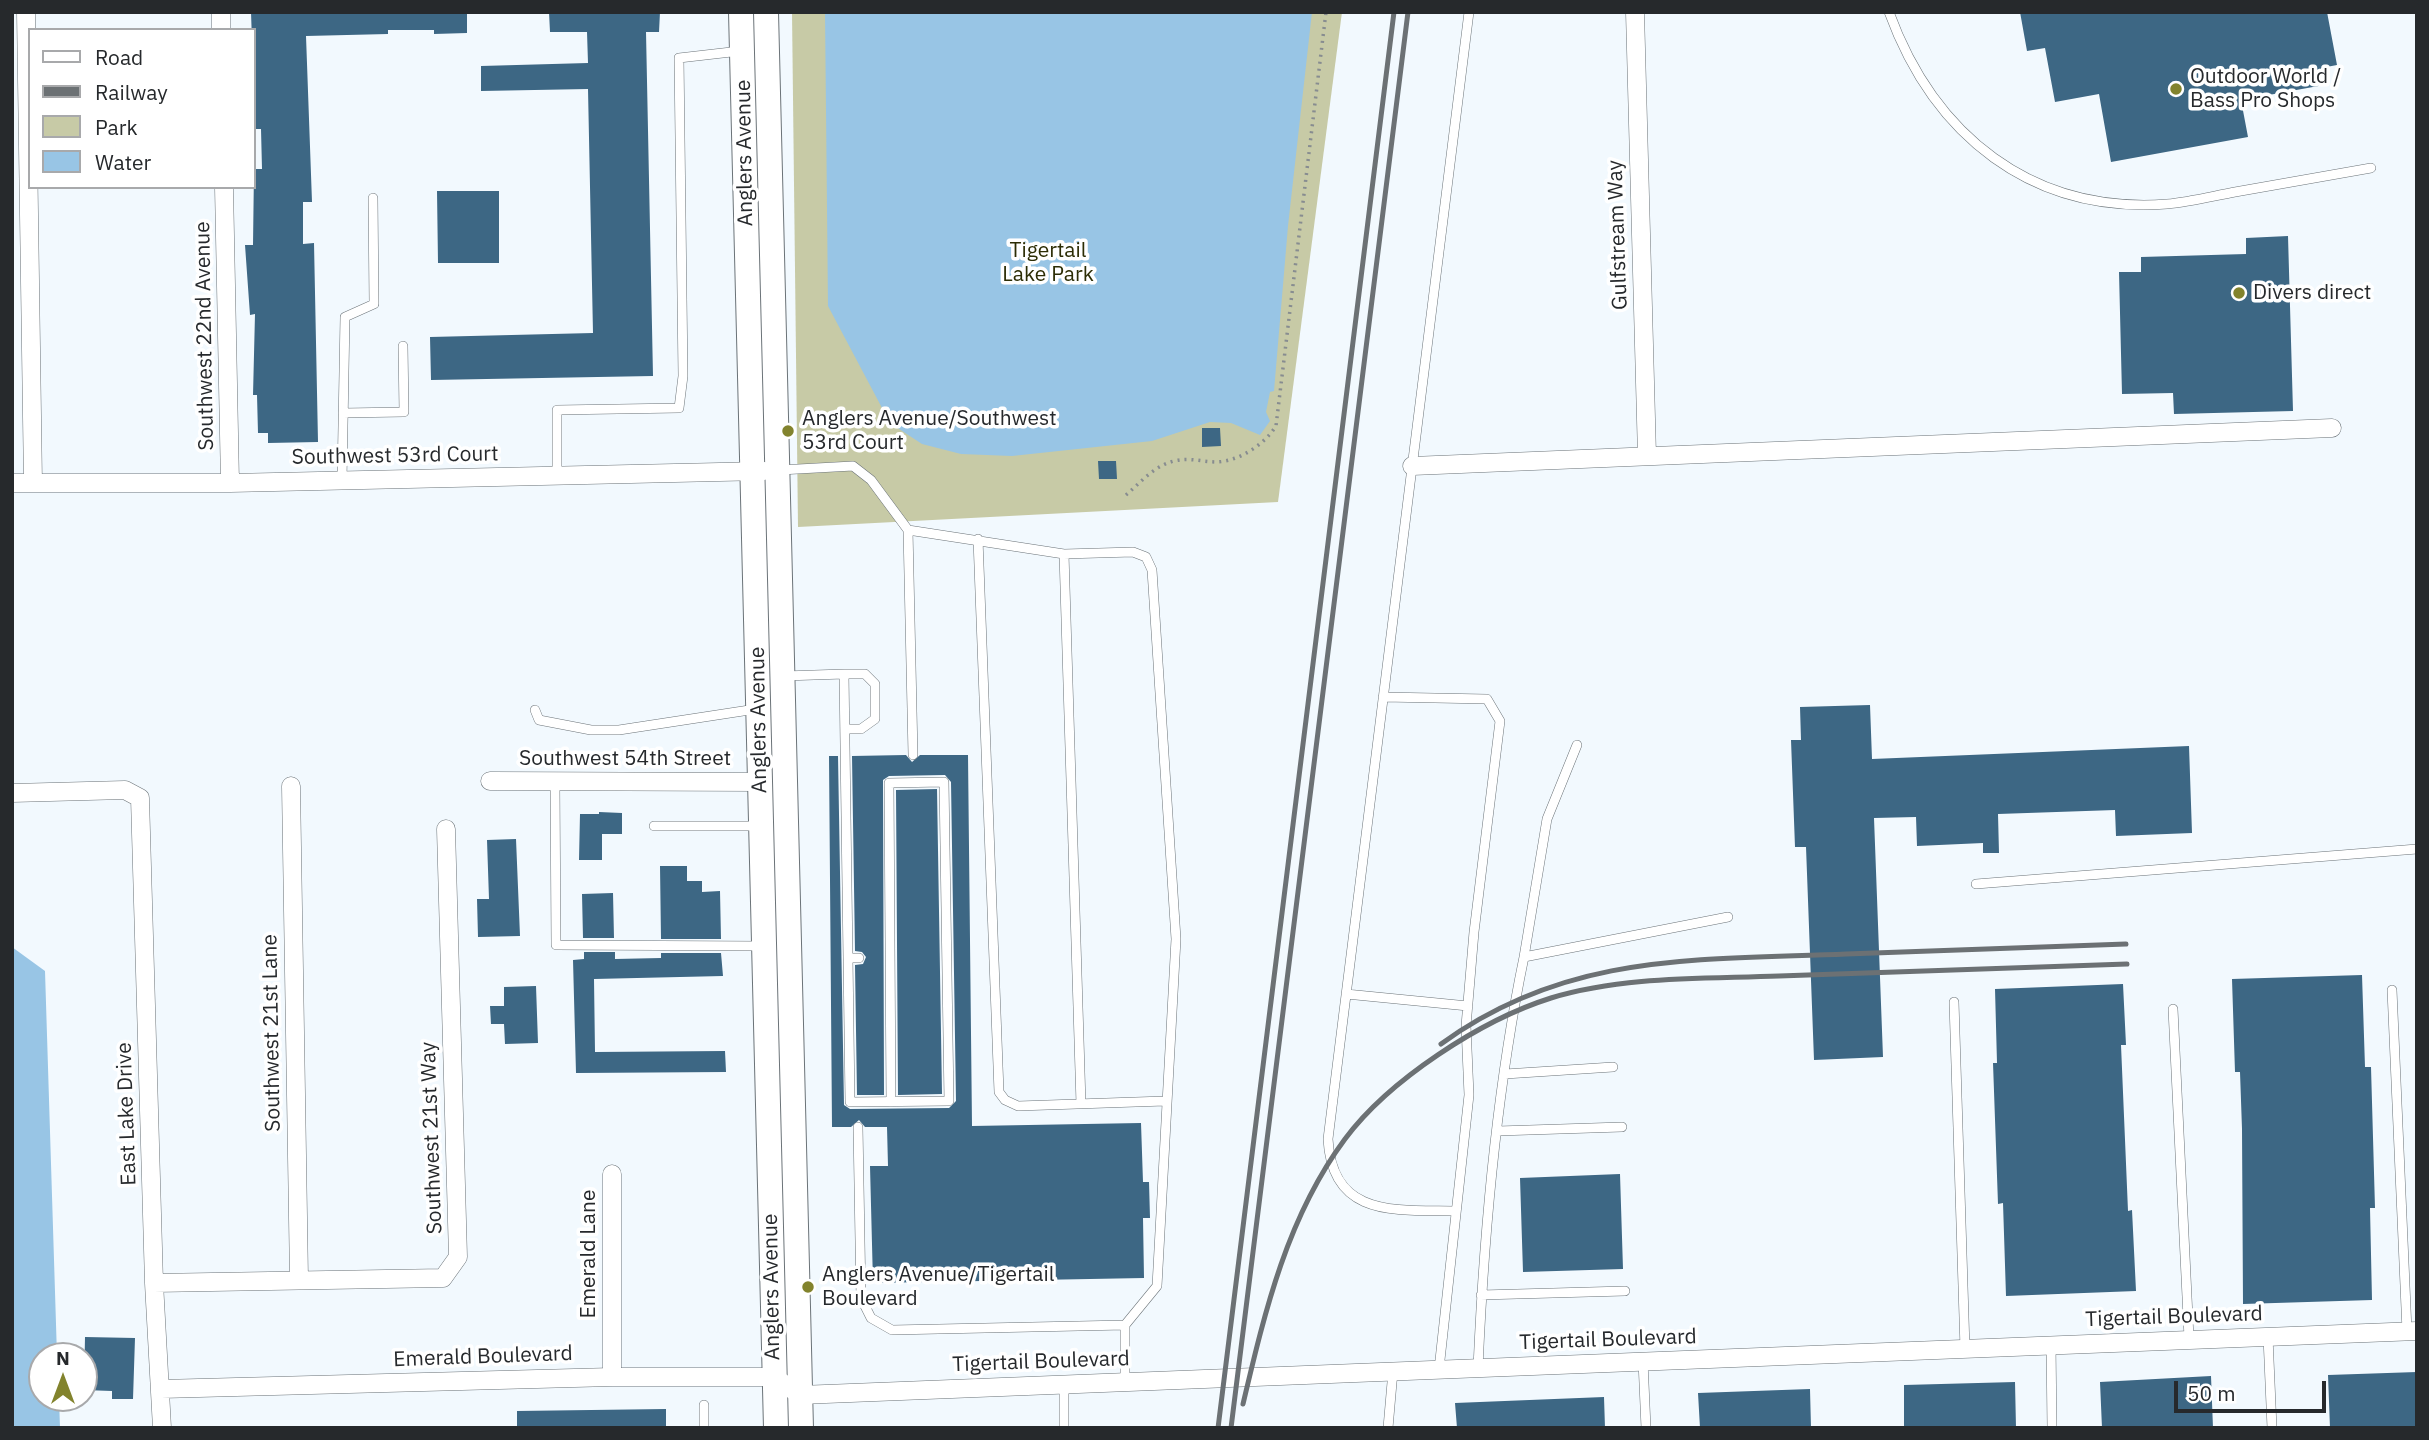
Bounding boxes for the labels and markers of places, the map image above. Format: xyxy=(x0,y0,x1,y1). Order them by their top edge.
place label: Outdoor World / Bass Pro Shops xyxy=(2190,64,2341,114)
marker: Outdoor World / Bass Pro Shops xyxy=(2168,81,2184,97)
place label: Divers direct xyxy=(2253,280,2371,306)
marker: Divers direct xyxy=(2231,285,2247,301)
place label: Anglers Avenue/Southwest 53rd Court xyxy=(802,406,1057,456)
marker: Anglers Avenue/Southwest 53rd Court xyxy=(780,423,796,439)
place label: Anglers Avenue/Tigertail Boulevard xyxy=(822,1262,1054,1312)
marker: Anglers Avenue/Tigertail Boulevard xyxy=(800,1279,816,1295)

